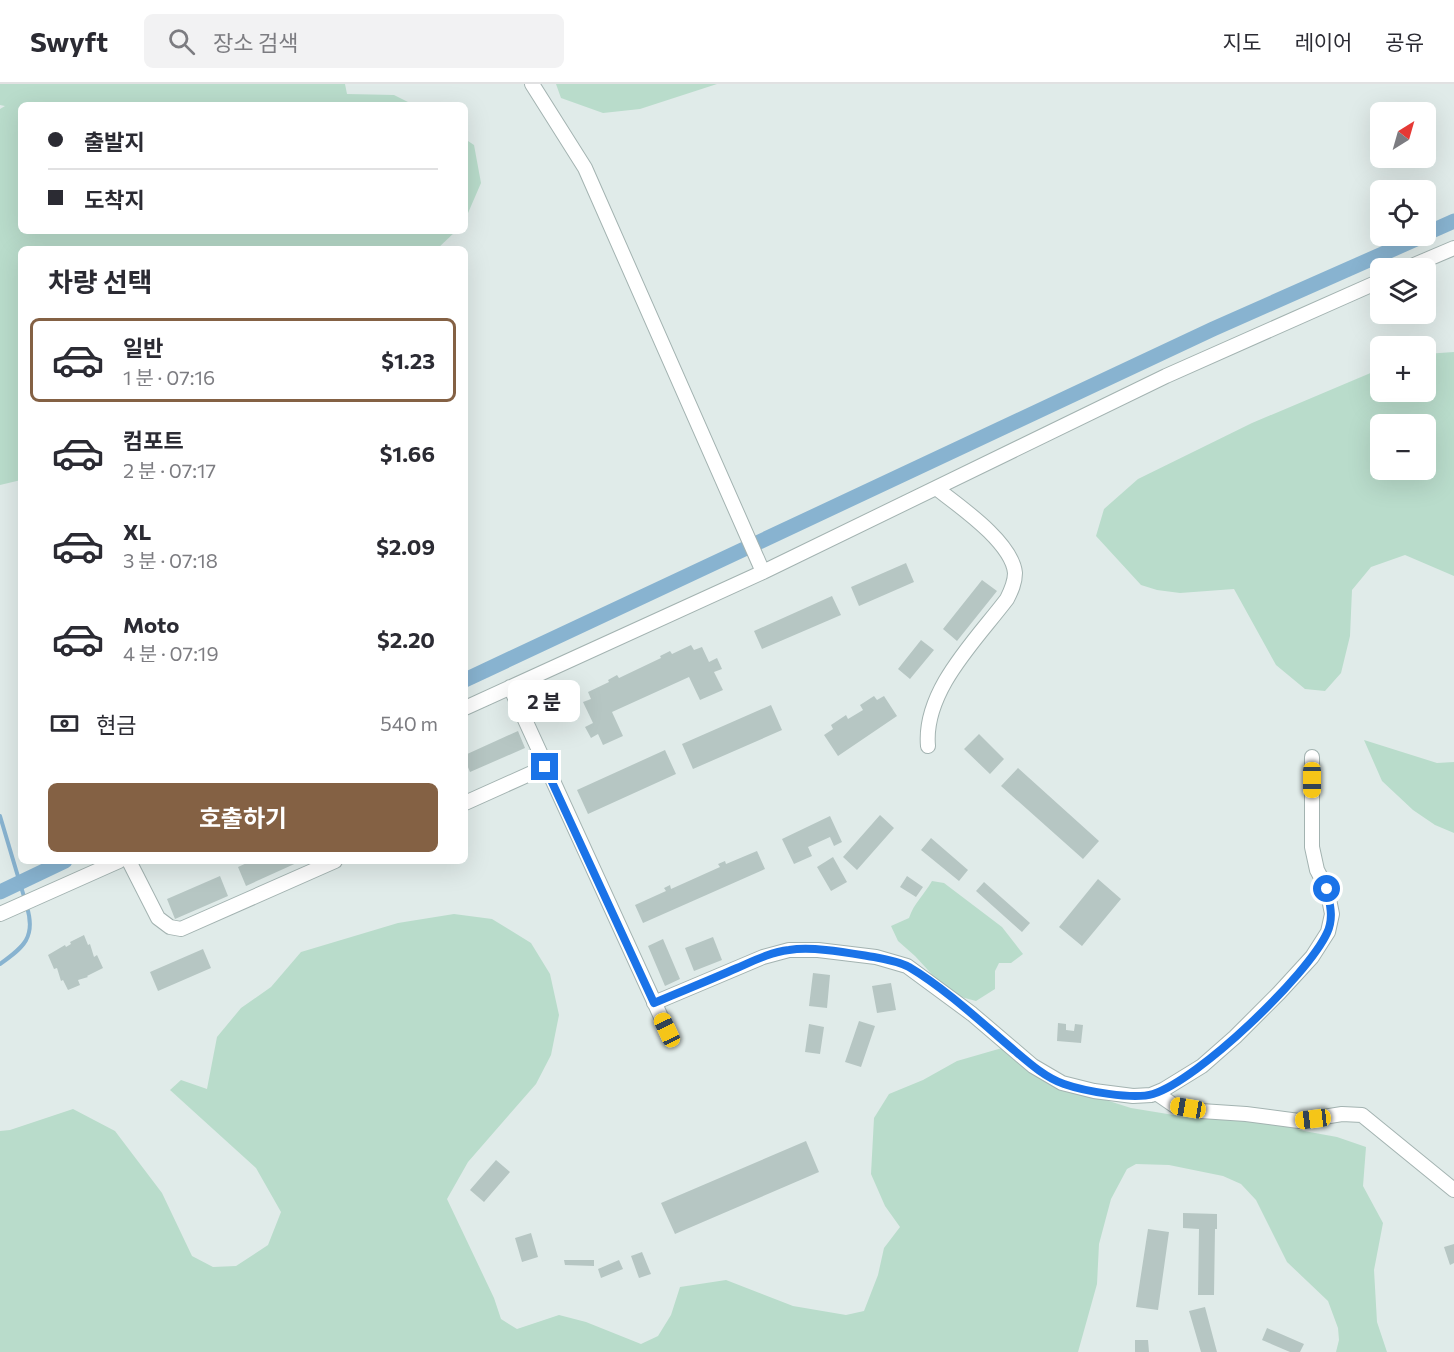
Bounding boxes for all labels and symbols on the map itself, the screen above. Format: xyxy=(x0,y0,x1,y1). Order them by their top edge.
north arrow xyxy=(1370,102,1436,168)
callout: 2 분 xyxy=(509,680,581,722)
route end xyxy=(531,753,558,780)
car xyxy=(1303,762,1321,798)
route start xyxy=(1313,875,1340,902)
car xyxy=(651,1010,683,1050)
car xyxy=(1169,1096,1207,1120)
car xyxy=(1294,1108,1332,1130)

